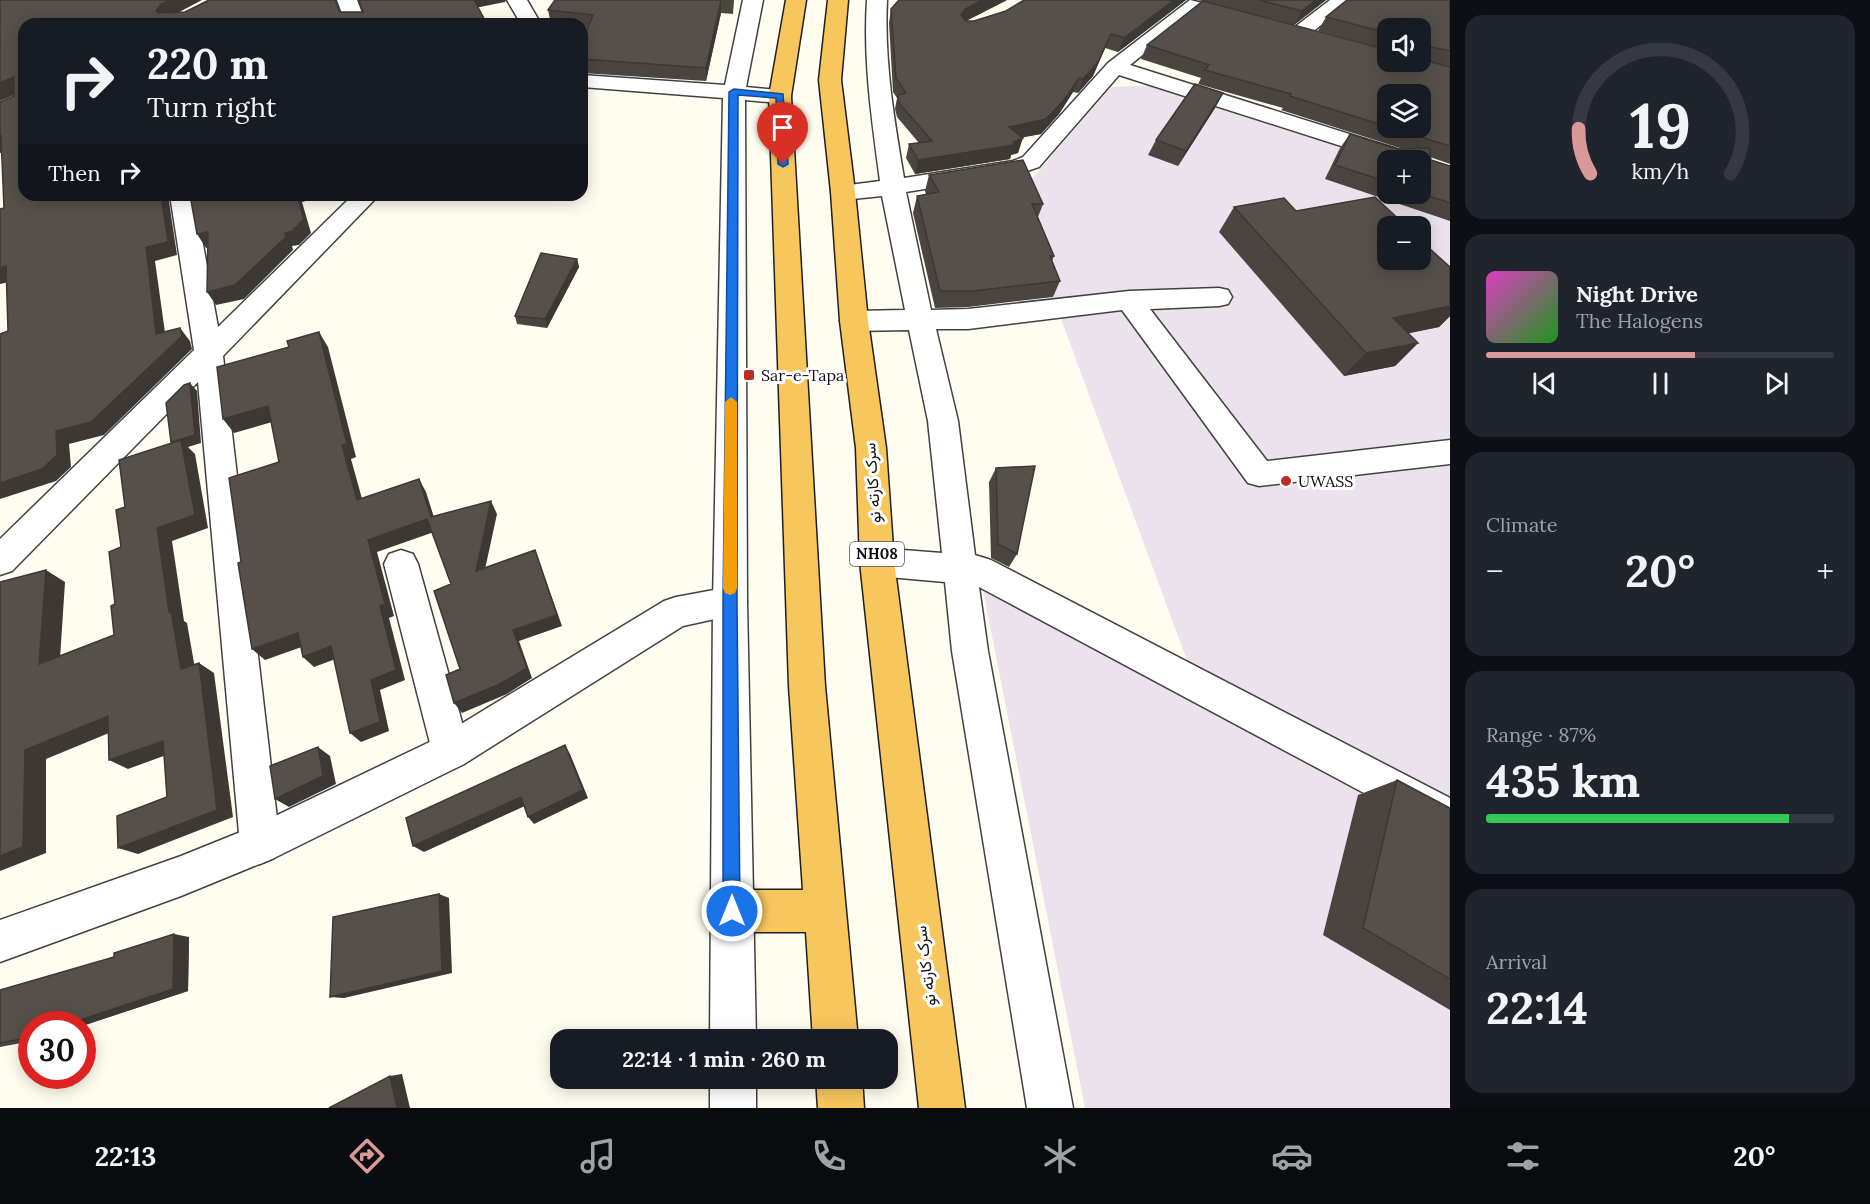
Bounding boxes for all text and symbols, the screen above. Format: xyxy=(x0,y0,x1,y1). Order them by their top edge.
map controls xyxy=(1377,18,1431,270)
button: sound xyxy=(1377,18,1431,72)
text: 220 m xyxy=(147,37,268,91)
icon: right xyxy=(48,42,126,120)
button: layers xyxy=(1377,84,1431,138)
text: 19 xyxy=(1629,85,1691,165)
text: Turn right xyxy=(147,90,276,124)
pin xyxy=(757,102,808,164)
icon: arrive xyxy=(766,111,799,144)
button: + xyxy=(1377,150,1431,204)
icon: right xyxy=(113,156,146,189)
text: km/h xyxy=(1631,157,1689,185)
text: Then xyxy=(48,159,101,187)
button: − xyxy=(1377,216,1431,270)
text: Night Drive xyxy=(1576,280,1698,308)
text: The Halogens xyxy=(1576,308,1703,333)
place label: Sar-e-Tapa xyxy=(761,365,844,385)
icon: previous xyxy=(1528,367,1561,400)
icon: pause xyxy=(1644,367,1677,400)
icon: next xyxy=(1760,367,1793,400)
marker: Sar-e-Tapa xyxy=(742,368,756,382)
street label: سرک کارته نو xyxy=(859,442,886,524)
place label: UWASS xyxy=(1298,471,1353,491)
marker: UWASS xyxy=(1279,474,1293,488)
text: Climate xyxy=(1486,512,1558,537)
road number: NH08 xyxy=(850,542,904,566)
text: 20° xyxy=(1625,542,1695,599)
text: − xyxy=(1486,550,1504,592)
text: + xyxy=(1816,550,1834,592)
text: Range · 87% xyxy=(1486,722,1596,747)
text: 435 km xyxy=(1486,752,1640,809)
position arrow xyxy=(700,879,764,943)
street label: سرک کارته نو xyxy=(910,925,941,1007)
text: Arrival xyxy=(1486,949,1547,974)
text: 22:14 xyxy=(1486,979,1588,1036)
speed limit sign: 30 xyxy=(18,1011,96,1089)
text: 22:14 · 1 min · 260 m xyxy=(622,1045,826,1073)
icon: directions xyxy=(346,1135,388,1177)
icon: music xyxy=(577,1135,619,1177)
icon: phone xyxy=(808,1135,850,1177)
icon: climate xyxy=(1039,1135,1081,1177)
icon: car xyxy=(1271,1135,1313,1177)
icon: filters xyxy=(1502,1135,1544,1177)
text: 22:13 xyxy=(95,1139,156,1173)
text: 20° xyxy=(1733,1139,1775,1173)

